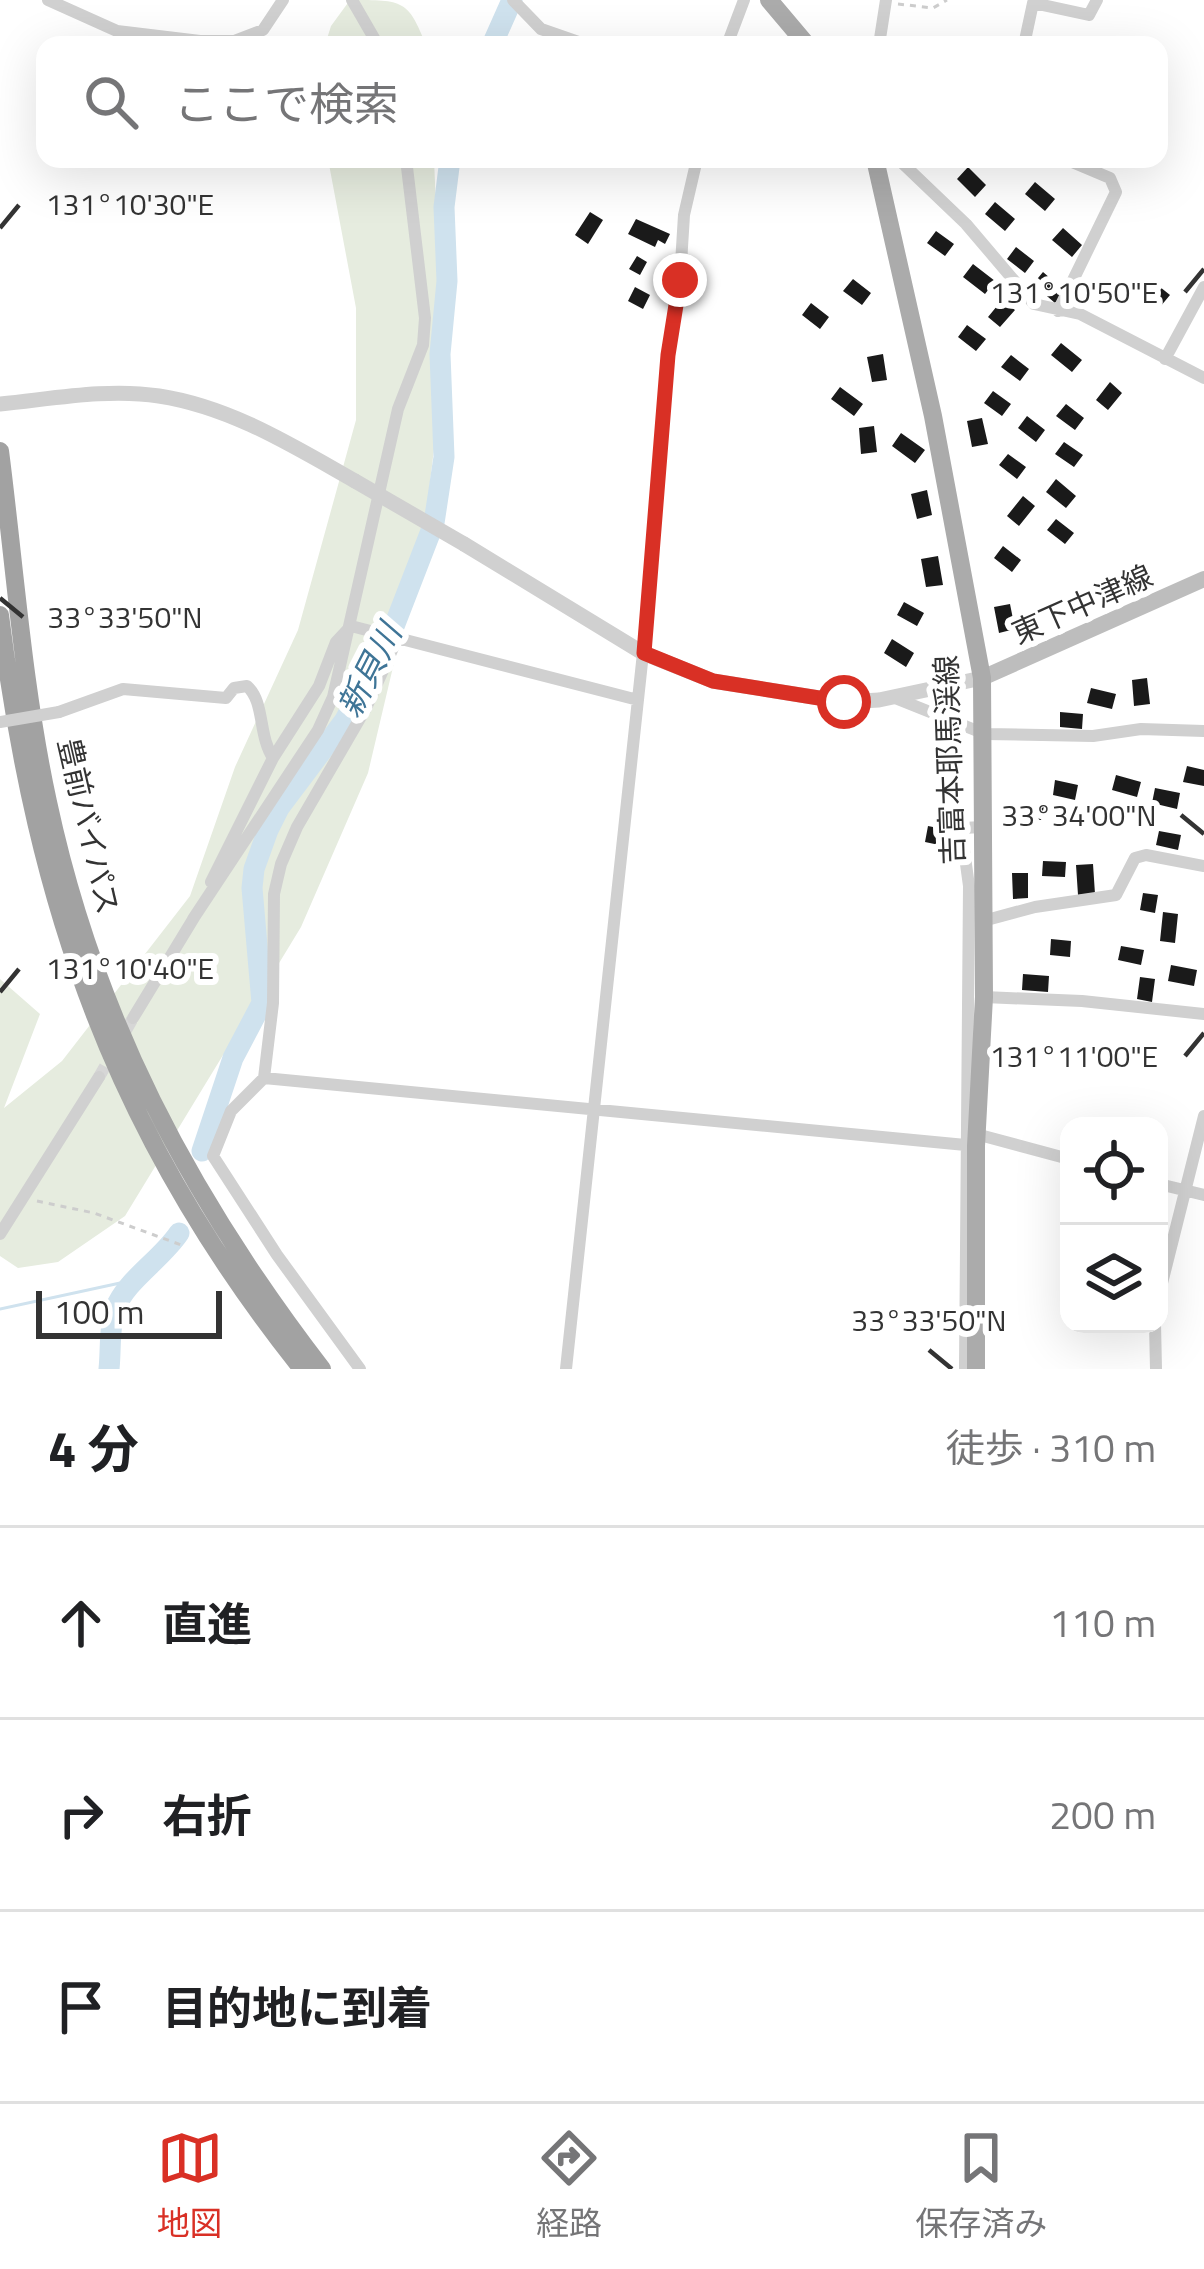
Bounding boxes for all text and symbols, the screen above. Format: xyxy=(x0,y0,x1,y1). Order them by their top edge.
search box xyxy=(36,36,1168,168)
icon: search xyxy=(78,69,144,135)
text: ここで検索 xyxy=(174,69,399,137)
text: 131°10'30"E xyxy=(46,181,214,227)
route end xyxy=(653,253,707,307)
text: 131°10'50"E xyxy=(990,269,1158,315)
street label: 東下中津線 xyxy=(1004,552,1160,656)
text: 33°33'50"N xyxy=(47,594,203,640)
water label: 新貝川 xyxy=(324,612,415,725)
street label: 吉富本耶馬渓線 xyxy=(922,654,976,866)
route start xyxy=(817,675,871,729)
street label: 豊前バイパス xyxy=(46,733,132,919)
text: 33°34'00"N xyxy=(1001,792,1157,838)
text: 131°10'40"E xyxy=(46,945,214,991)
text: 131°11'00"E xyxy=(990,1033,1158,1079)
map controls xyxy=(1060,1117,1168,1333)
button: locate xyxy=(1060,1117,1168,1225)
button: layers xyxy=(1060,1225,1168,1333)
scale bar xyxy=(36,1285,222,1338)
text: 100 m xyxy=(54,1287,144,1337)
text: 33°33'50"N xyxy=(851,1297,1007,1343)
text: 4 分 xyxy=(48,1409,139,1487)
text: 徒歩 · 310 m xyxy=(946,1418,1156,1477)
text: 直進 xyxy=(162,1589,252,1657)
icon: ahead xyxy=(48,1590,114,1656)
text: 110 m xyxy=(1049,1593,1156,1652)
text: 右折 xyxy=(162,1781,252,1849)
icon: right xyxy=(48,1782,114,1848)
text: 200 m xyxy=(1049,1785,1156,1844)
text: 目的地に到着 xyxy=(162,1973,432,2041)
icon: arrive xyxy=(48,1974,114,2040)
tab: 地図 xyxy=(157,2125,223,2248)
tab: 経路 xyxy=(536,2125,602,2248)
tab: 保存済み xyxy=(915,2125,1047,2248)

